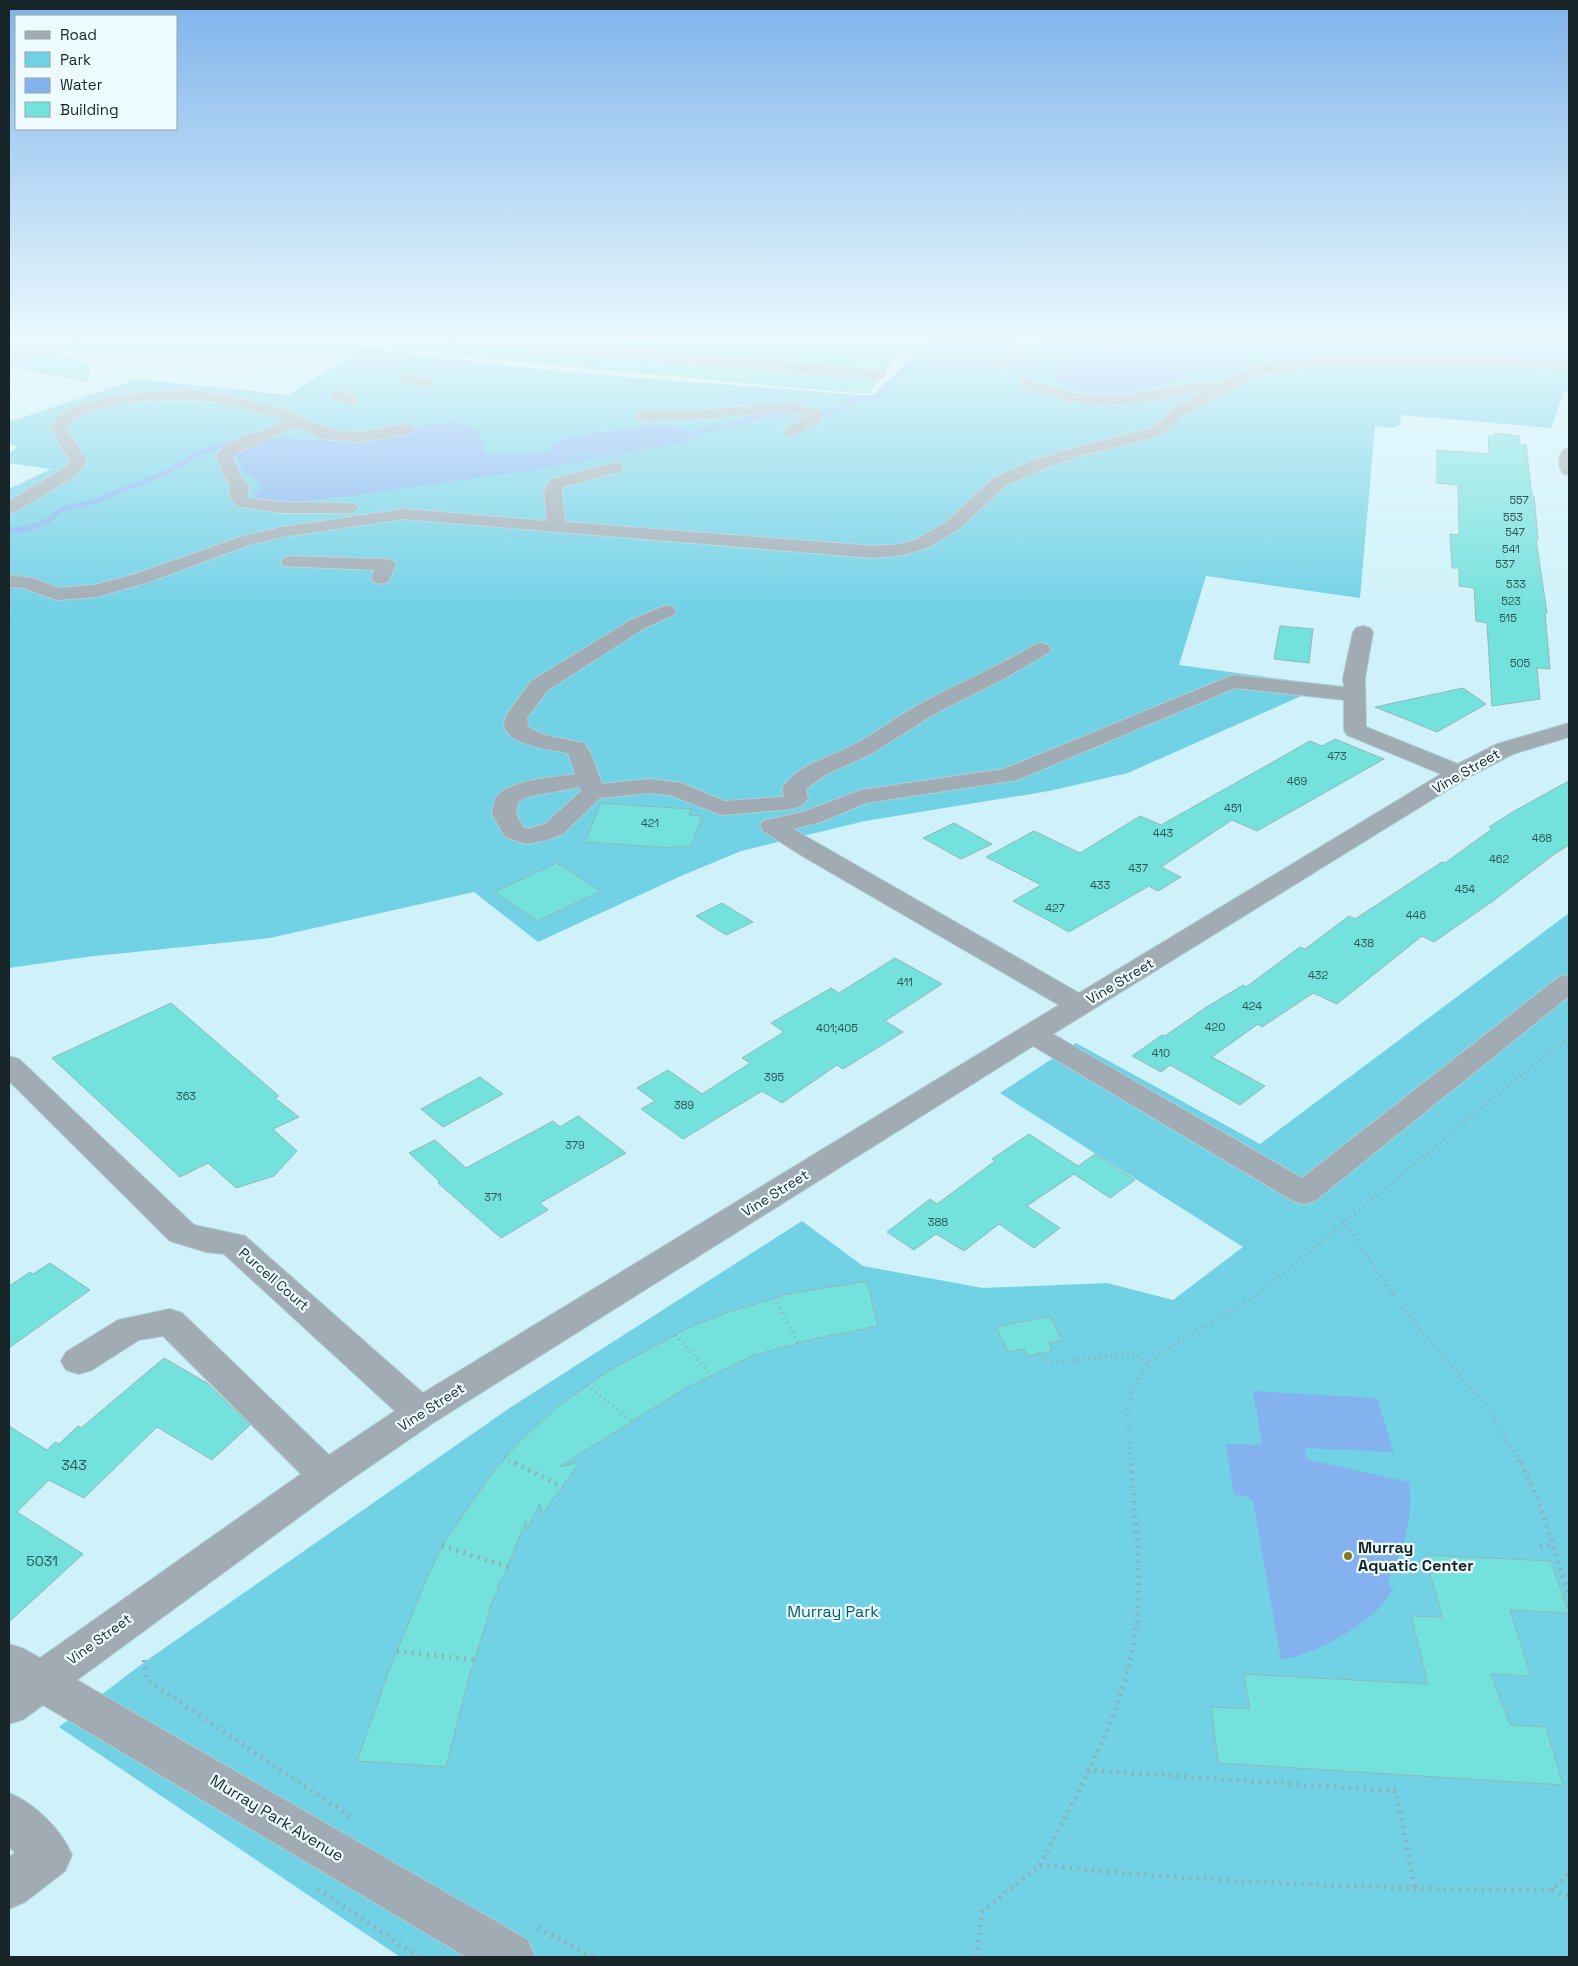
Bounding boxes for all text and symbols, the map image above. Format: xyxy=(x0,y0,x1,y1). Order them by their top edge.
legend xyxy=(15,15,178,130)
text: Road xyxy=(60,25,97,44)
text: Park xyxy=(60,50,91,69)
text: Water xyxy=(60,75,103,94)
text: Building xyxy=(60,100,119,119)
house number: 557 xyxy=(1509,493,1529,507)
house number: 553 xyxy=(1503,510,1523,524)
house number: 547 xyxy=(1505,525,1525,539)
house number: 541 xyxy=(1502,542,1520,556)
house number: 537 xyxy=(1495,557,1515,571)
house number: 533 xyxy=(1506,577,1526,591)
house number: 523 xyxy=(1501,594,1521,608)
house number: 515 xyxy=(1499,611,1517,625)
house number: 505 xyxy=(1510,656,1531,670)
street label: Vine Street xyxy=(1429,744,1503,798)
house number: 473 xyxy=(1327,749,1347,763)
house number: 469 xyxy=(1287,774,1307,788)
house number: 451 xyxy=(1224,801,1242,815)
house number: 421 xyxy=(641,816,659,830)
house number: 443 xyxy=(1153,826,1174,840)
house number: 468 xyxy=(1532,831,1552,845)
house number: 462 xyxy=(1489,852,1509,866)
house number: 437 xyxy=(1128,861,1148,875)
house number: 433 xyxy=(1090,878,1110,892)
house number: 454 xyxy=(1455,882,1475,896)
house number: 427 xyxy=(1045,901,1065,915)
house number: 446 xyxy=(1406,908,1427,922)
house number: 438 xyxy=(1354,936,1374,950)
street label: Vine Street xyxy=(1083,954,1157,1008)
house number: 432 xyxy=(1308,968,1328,982)
house number: 411 xyxy=(897,975,913,989)
house number: 424 xyxy=(1242,999,1262,1013)
house number: 420 xyxy=(1205,1020,1225,1034)
house number: 401;405 xyxy=(816,1021,858,1035)
house number: 410 xyxy=(1152,1046,1170,1060)
house number: 395 xyxy=(764,1070,784,1084)
house number: 363 xyxy=(176,1089,196,1103)
house number: 389 xyxy=(674,1098,694,1112)
house number: 379 xyxy=(565,1138,585,1152)
street label: Vine Street xyxy=(738,1165,812,1221)
house number: 371 xyxy=(484,1190,502,1204)
house number: 388 xyxy=(928,1215,948,1229)
street label: Purcell Court xyxy=(235,1244,313,1314)
street label: Vine Street xyxy=(394,1379,468,1435)
house number: 343 xyxy=(61,1456,87,1474)
place label: Murray Aquatic Center xyxy=(1358,1537,1474,1576)
marker: Murray Aquatic Center xyxy=(1342,1550,1354,1562)
house number: 5031 xyxy=(26,1552,58,1570)
park label: Murray Park xyxy=(787,1601,879,1622)
street label: Vine Street xyxy=(63,1610,135,1668)
street label: Murray Park Avenue xyxy=(206,1770,348,1866)

